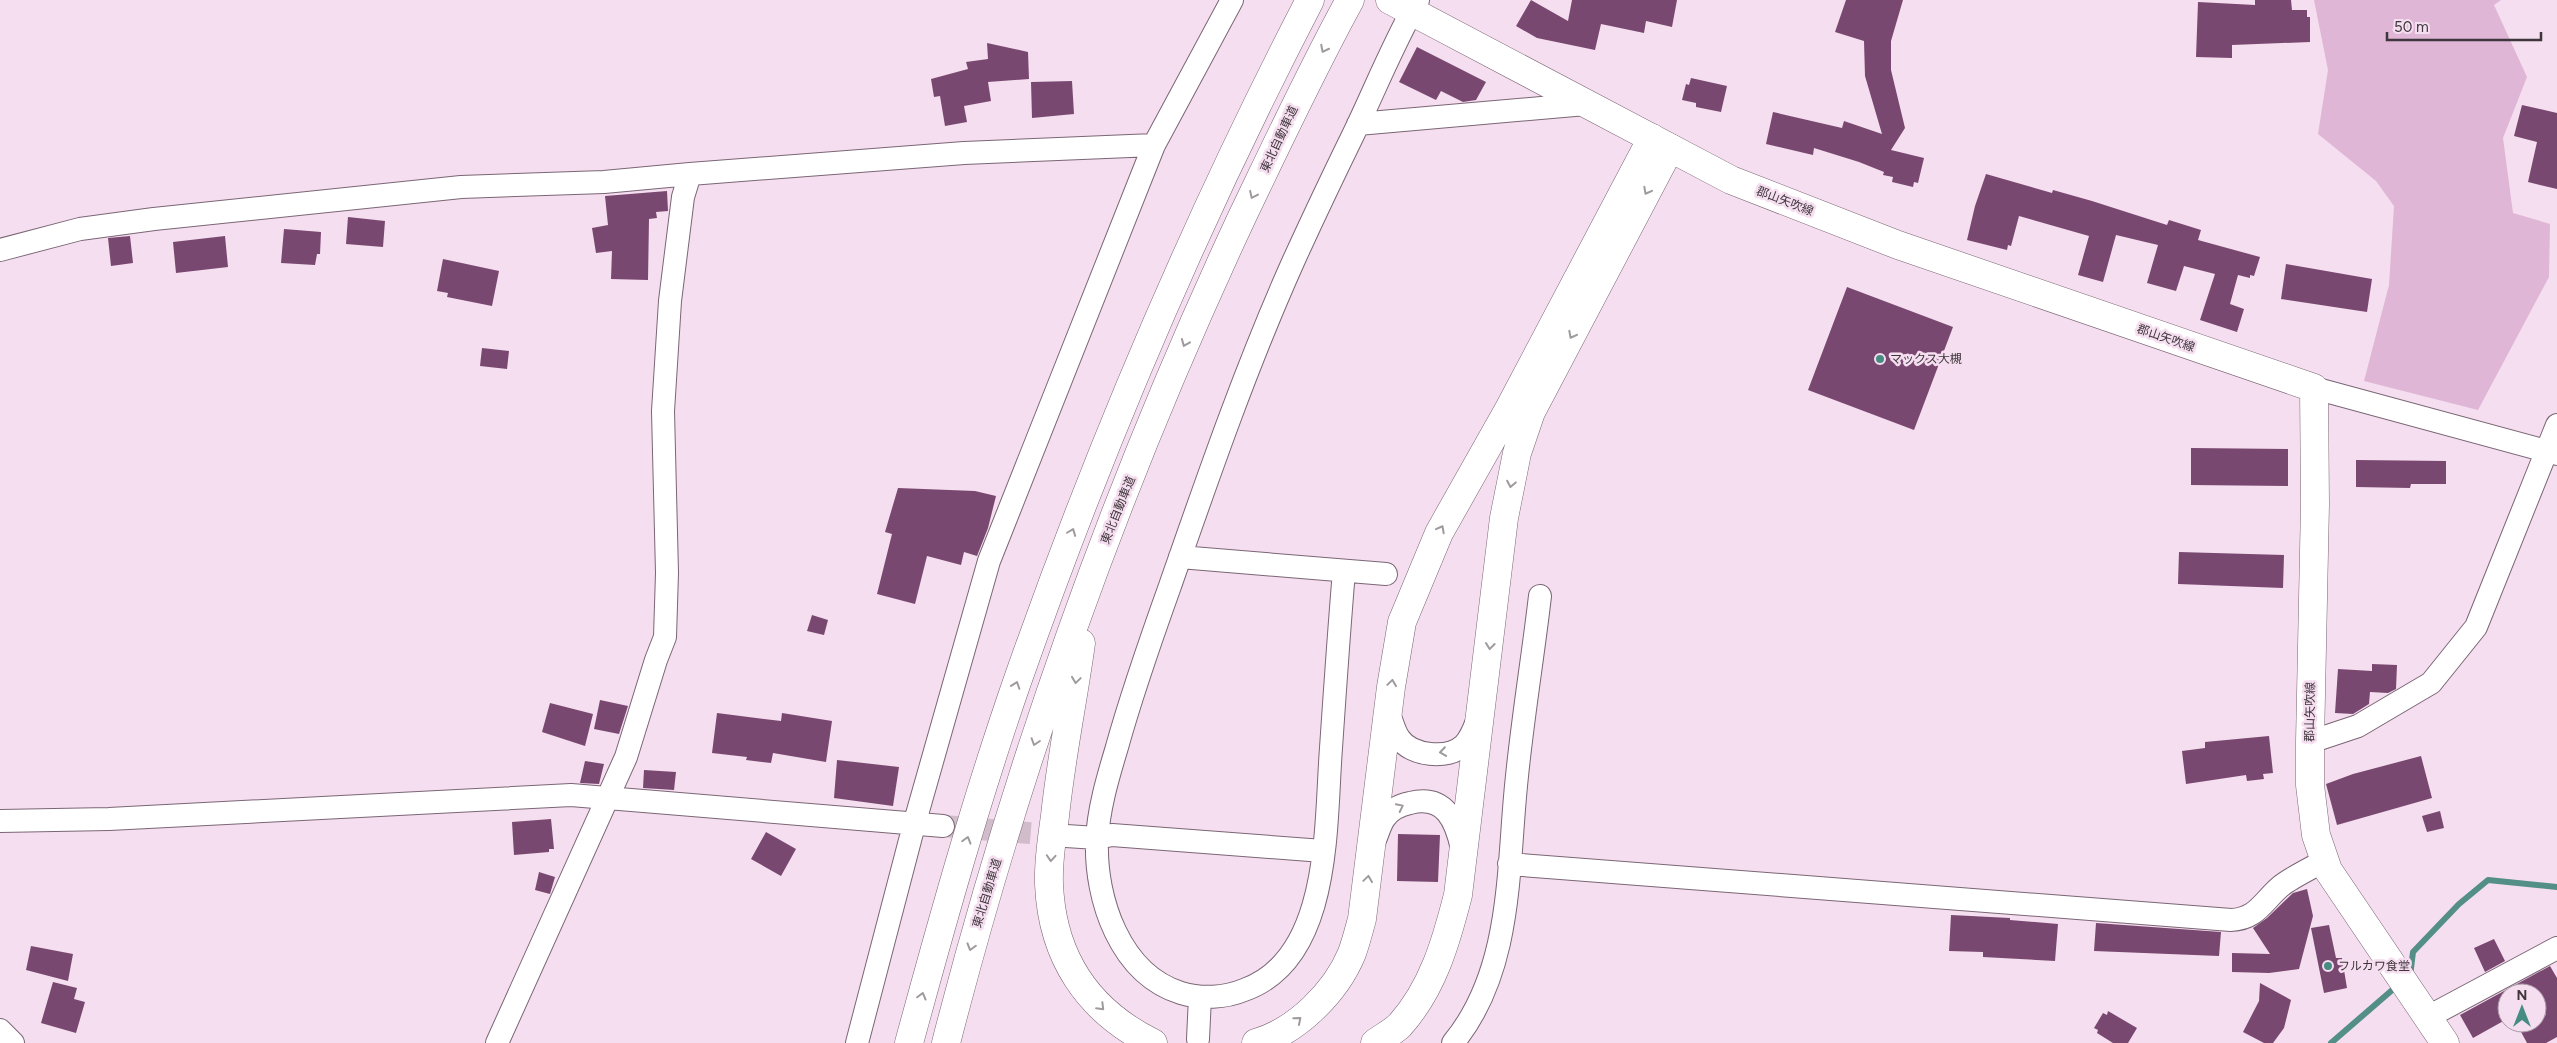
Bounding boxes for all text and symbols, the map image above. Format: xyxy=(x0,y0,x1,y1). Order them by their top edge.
scale bar xyxy=(2387,10,2541,42)
text: 50 m xyxy=(2394,18,2429,36)
one-way arrow xyxy=(1320,44,1330,53)
street label: 東北自動車道 xyxy=(1257,103,1301,175)
street label: 郡山矢吹線 xyxy=(1754,184,1816,218)
one-way arrow xyxy=(1643,186,1653,195)
one-way arrow xyxy=(1248,190,1259,199)
street label: 郡山矢吹線 xyxy=(2135,322,2197,354)
one-way arrow xyxy=(1568,330,1578,339)
one-way arrow xyxy=(1180,338,1191,347)
place label: マックス大槻 xyxy=(1890,352,1962,366)
marker: マックス大槻 xyxy=(1874,353,1886,365)
street label: 東北自動車道 xyxy=(1098,474,1138,546)
one-way arrow xyxy=(1506,480,1517,489)
one-way arrow xyxy=(1435,525,1445,534)
one-way arrow xyxy=(1066,529,1076,537)
one-way arrow xyxy=(1485,642,1496,650)
one-way arrow xyxy=(1071,676,1082,684)
one-way arrow xyxy=(1386,679,1397,687)
one-way arrow xyxy=(1010,681,1020,690)
street label: 郡山矢吹線 xyxy=(2302,682,2318,742)
one-way arrow xyxy=(1031,737,1041,746)
one-way arrow xyxy=(1438,747,1447,757)
one-way arrow xyxy=(1395,803,1404,814)
one-way arrow xyxy=(962,836,972,844)
one-way arrow xyxy=(1045,855,1056,863)
street label: 東北自動車道 xyxy=(970,857,1004,929)
one-way arrow xyxy=(1362,875,1372,883)
one-way arrow xyxy=(967,943,977,951)
place label: フルカワ食堂 xyxy=(2338,959,2410,973)
marker: フルカワ食堂 xyxy=(2322,960,2334,972)
north arrow xyxy=(2497,983,2547,1033)
text: N xyxy=(2517,987,2527,1004)
one-way arrow xyxy=(916,992,927,1000)
one-way arrow xyxy=(1095,1001,1104,1010)
one-way arrow xyxy=(1293,1017,1302,1026)

